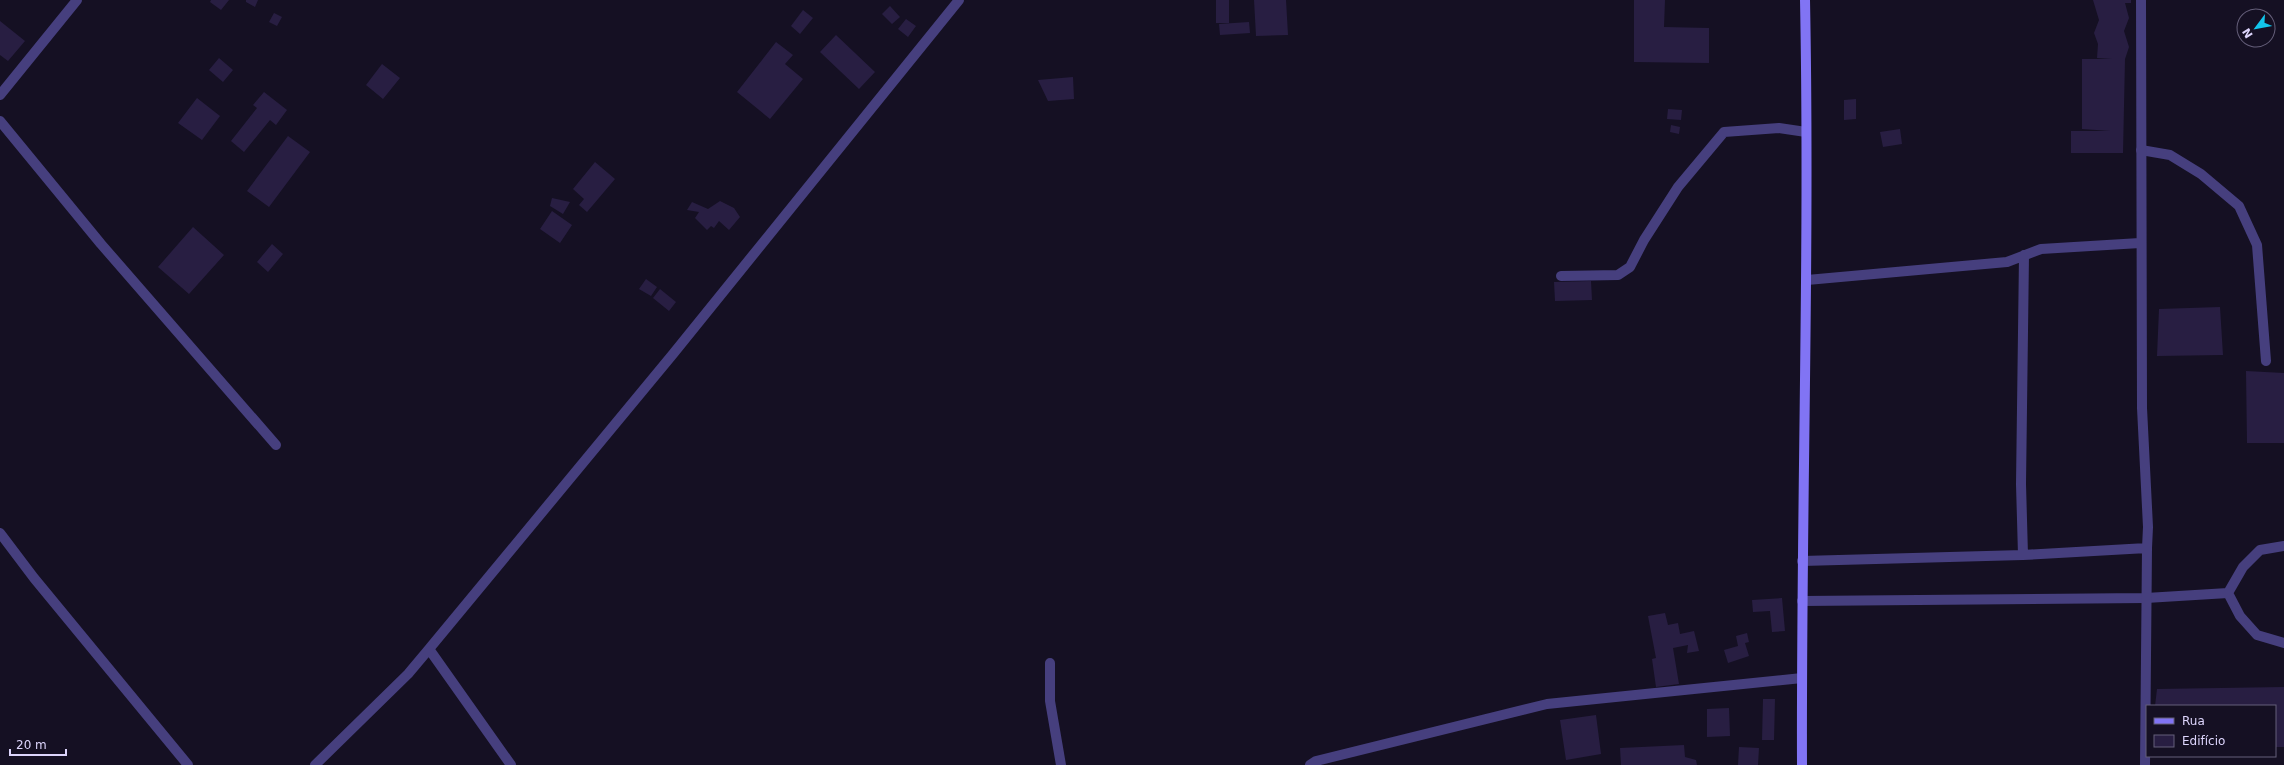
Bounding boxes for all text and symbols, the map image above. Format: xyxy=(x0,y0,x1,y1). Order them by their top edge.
north arrow xyxy=(2236,8,2276,48)
text: N xyxy=(2240,26,2256,40)
legend xyxy=(2146,705,2276,757)
text: Rua xyxy=(2182,714,2205,728)
scale bar xyxy=(10,731,66,757)
text: Edifício xyxy=(2182,734,2225,748)
text: 20 m xyxy=(16,738,47,752)

